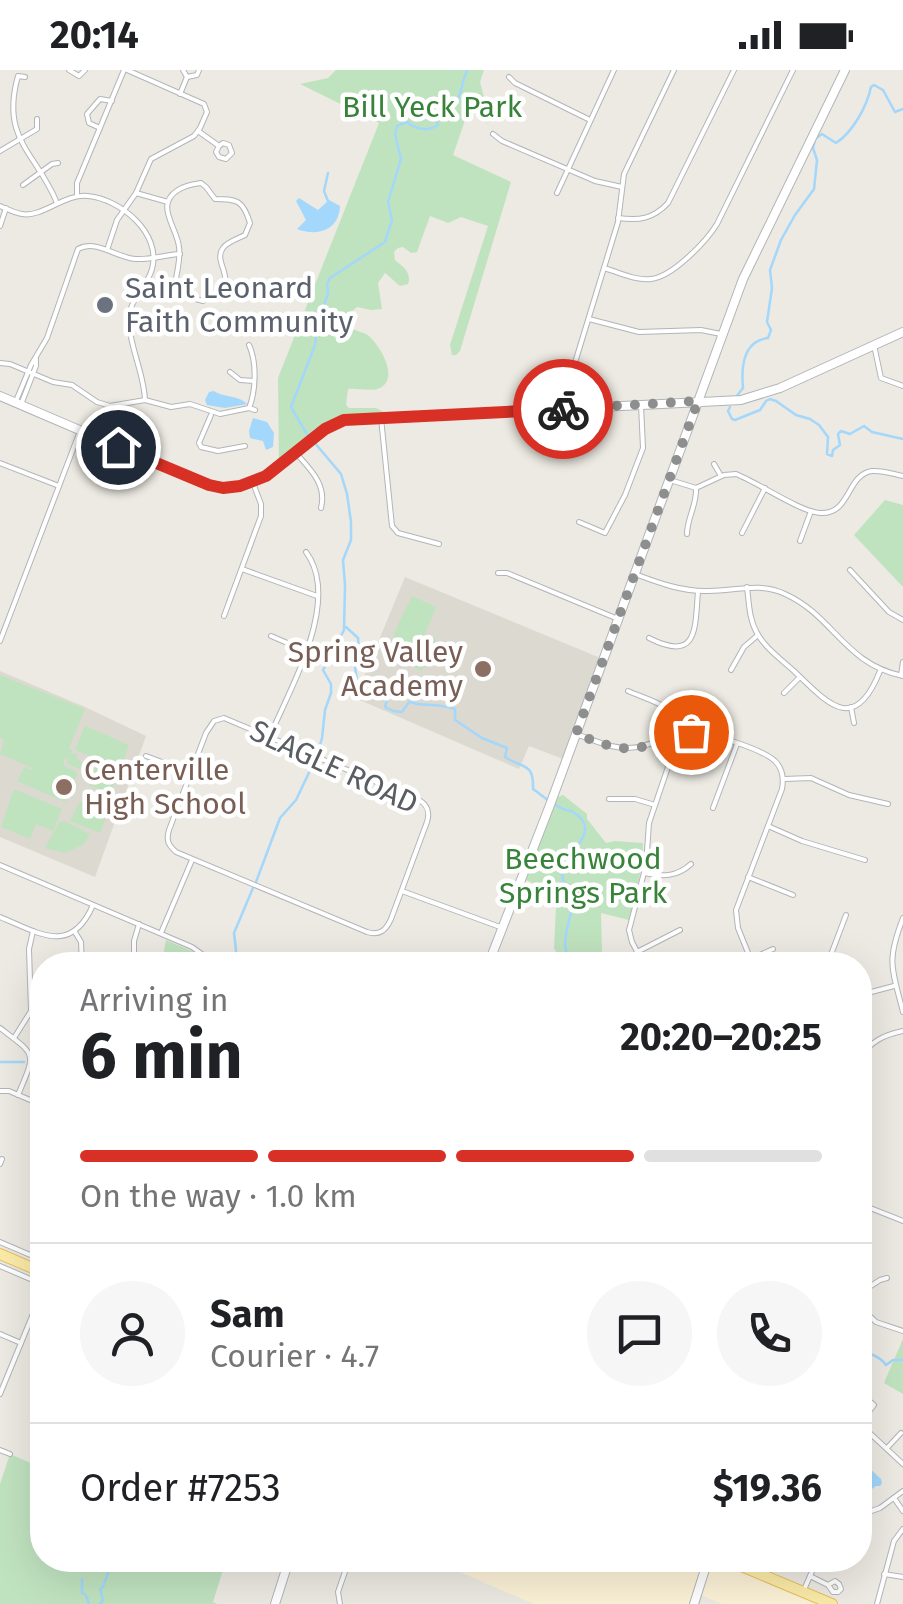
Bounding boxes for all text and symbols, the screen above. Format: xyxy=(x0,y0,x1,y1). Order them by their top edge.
text: 20:14 xyxy=(50,12,139,58)
park label: Bill Yeck Park xyxy=(342,89,523,125)
place label: Saint Leonard Faith Community xyxy=(125,270,353,340)
marker: Saint Leonard Faith Community xyxy=(94,294,116,316)
courier xyxy=(513,359,613,459)
icon: bike xyxy=(536,382,591,437)
pin xyxy=(76,405,161,490)
icon: home xyxy=(91,420,146,475)
place label: Spring Valley Academy xyxy=(288,634,463,704)
marker: Spring Valley Academy xyxy=(472,658,494,680)
pin xyxy=(649,690,734,775)
icon: bag xyxy=(664,705,719,760)
street label: SLAGLE ROAD xyxy=(244,712,424,822)
place label: Centerville High School xyxy=(84,752,246,822)
marker: Centerville High School xyxy=(53,776,75,798)
park label: Beechwood Springs Park xyxy=(499,841,668,911)
text: Arriving in xyxy=(80,981,228,1019)
text: 20:20–20:25 xyxy=(620,1014,822,1060)
text: 6 min xyxy=(80,1017,243,1095)
text: On the way · 1.0 km xyxy=(80,1177,357,1215)
button: person xyxy=(80,1281,185,1386)
button: chat xyxy=(587,1281,692,1386)
button: phone xyxy=(717,1281,822,1386)
text: Sam xyxy=(210,1291,285,1337)
text: Courier · 4.7 xyxy=(210,1337,379,1375)
text: Order #7253 xyxy=(80,1465,281,1511)
text: $19.36 xyxy=(713,1465,822,1511)

